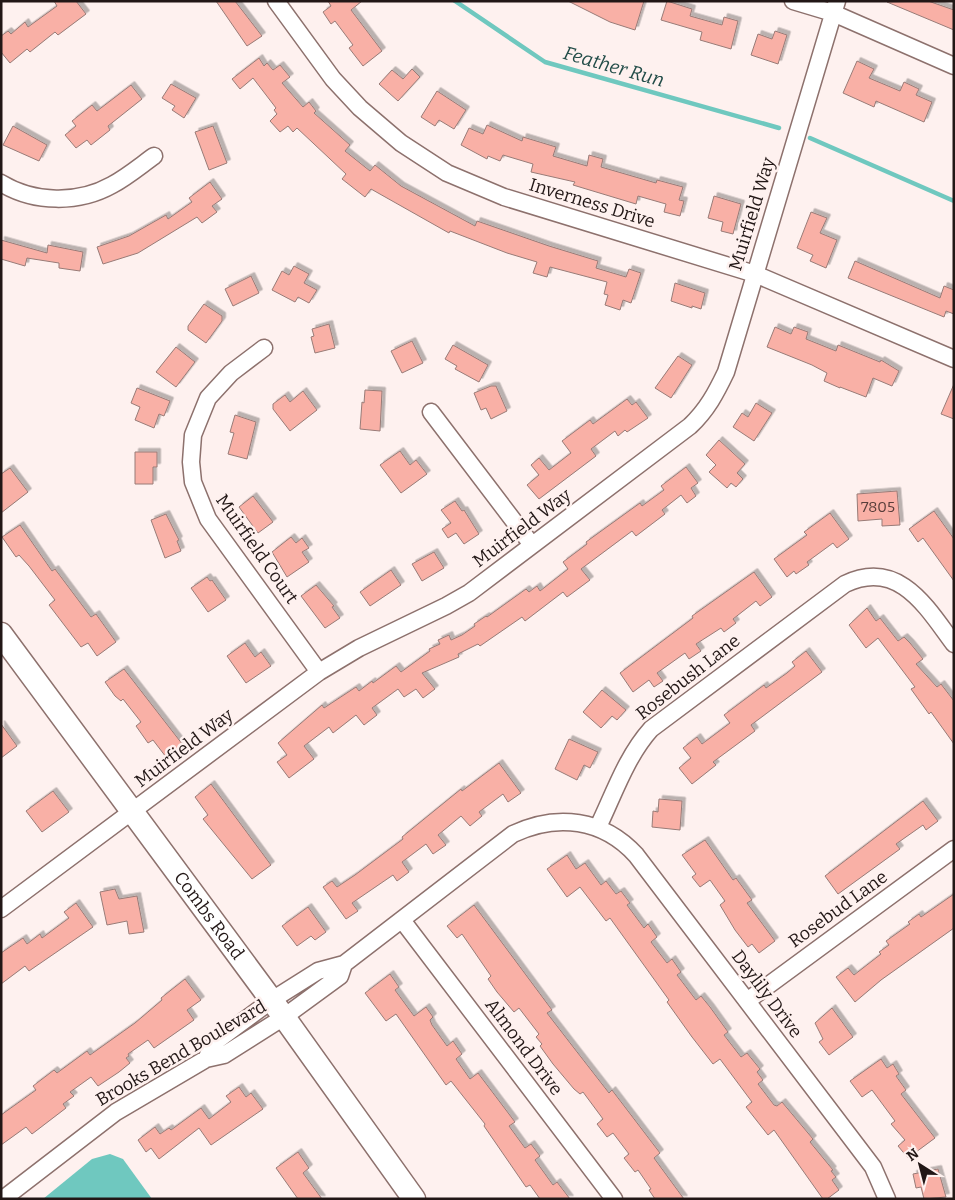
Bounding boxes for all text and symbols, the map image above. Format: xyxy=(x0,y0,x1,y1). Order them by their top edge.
water label: Feather Run xyxy=(561,41,667,92)
street label: Muirfield Way xyxy=(724,154,780,273)
street label: Inverness Drive xyxy=(526,173,658,233)
street label: Muirfield Way xyxy=(469,484,576,572)
street label: Muirfield Court xyxy=(211,490,303,608)
house number: 7805 xyxy=(861,498,895,516)
street label: Rosebush Lane xyxy=(632,630,744,724)
street label: Muirfield Way xyxy=(131,704,238,792)
street label: Rosebud Lane xyxy=(784,866,892,952)
street label: Combs Road xyxy=(169,867,249,964)
street label: Daylily Drive xyxy=(727,946,807,1042)
street label: Almond Drive xyxy=(481,994,567,1100)
street label: Brooks Bend Boulevard xyxy=(92,995,270,1111)
north arrow xyxy=(895,1140,945,1190)
text: N xyxy=(903,1145,922,1165)

